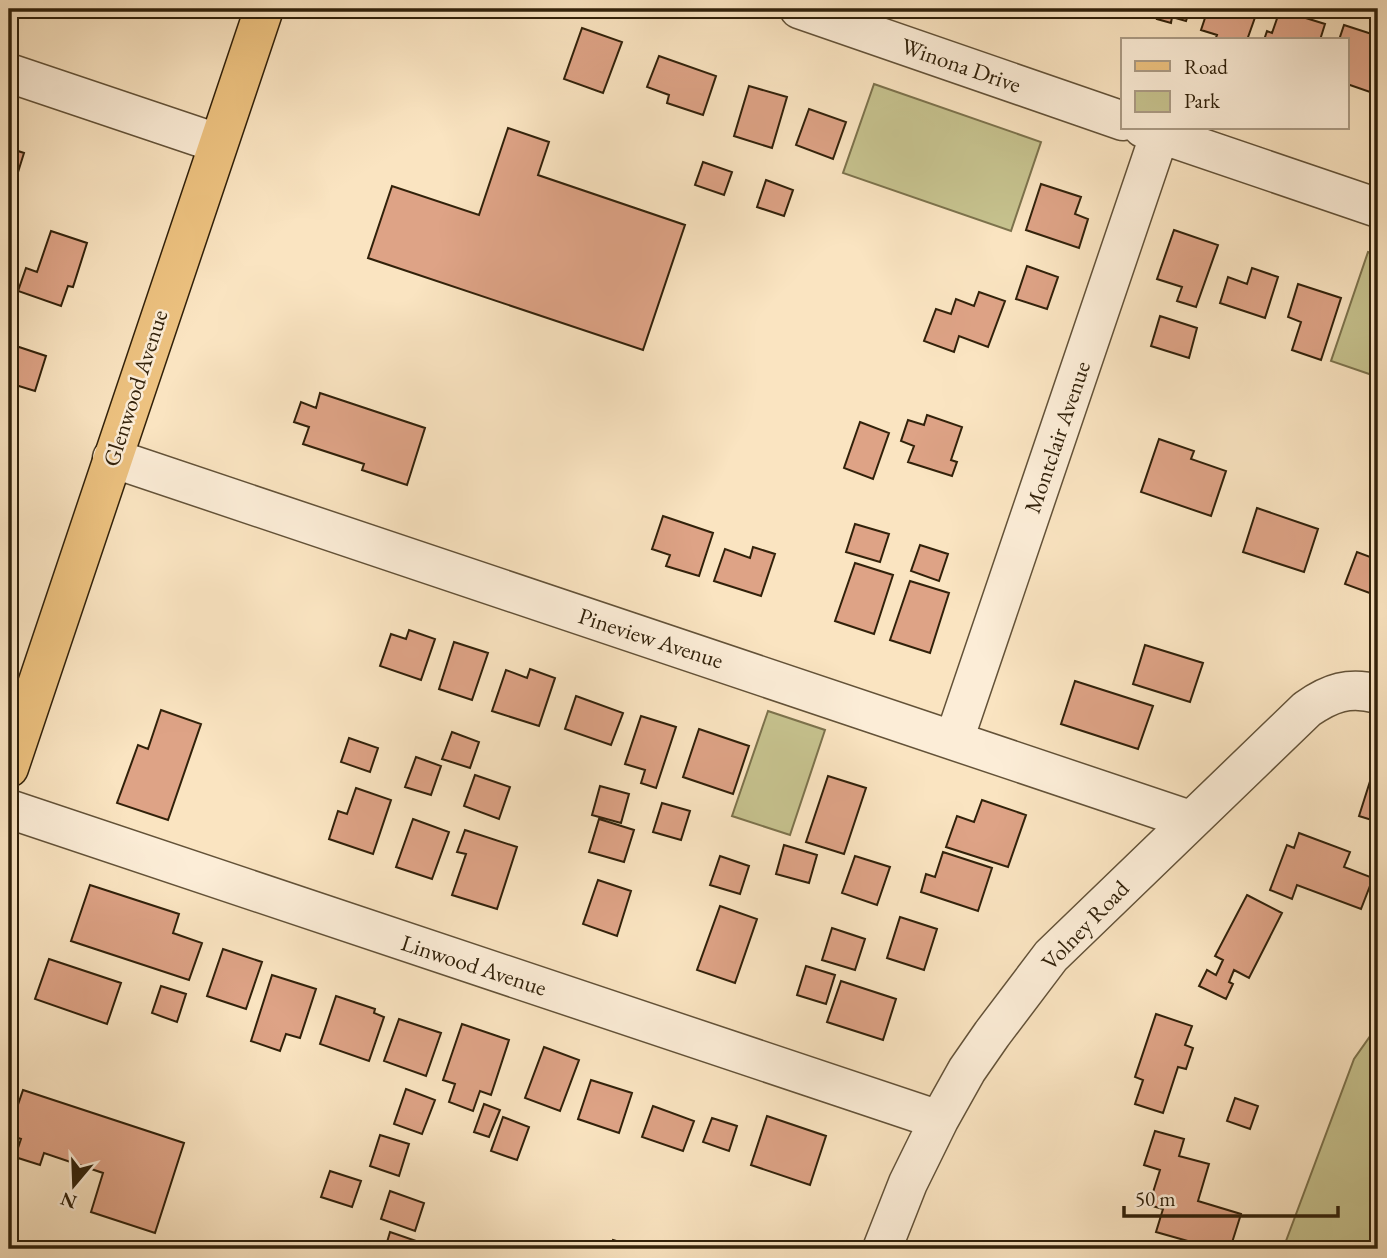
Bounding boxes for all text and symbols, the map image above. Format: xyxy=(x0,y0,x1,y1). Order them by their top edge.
street label: Winona Drive xyxy=(897,30,1025,100)
legend xyxy=(1121,38,1348,130)
text: Road xyxy=(1184,53,1228,80)
text: Park xyxy=(1184,87,1221,114)
street label: Glenwood Avenue xyxy=(96,306,174,470)
street label: Montclair Avenue xyxy=(1017,357,1097,517)
street label: Pineview Avenue xyxy=(575,600,727,676)
street label: Volney Road xyxy=(1035,873,1136,976)
street label: Linwood Avenue xyxy=(398,927,550,1003)
north arrow xyxy=(38,1150,108,1220)
scale bar xyxy=(1124,1174,1338,1218)
text: 50 m xyxy=(1135,1185,1176,1212)
text: N xyxy=(57,1186,80,1215)

